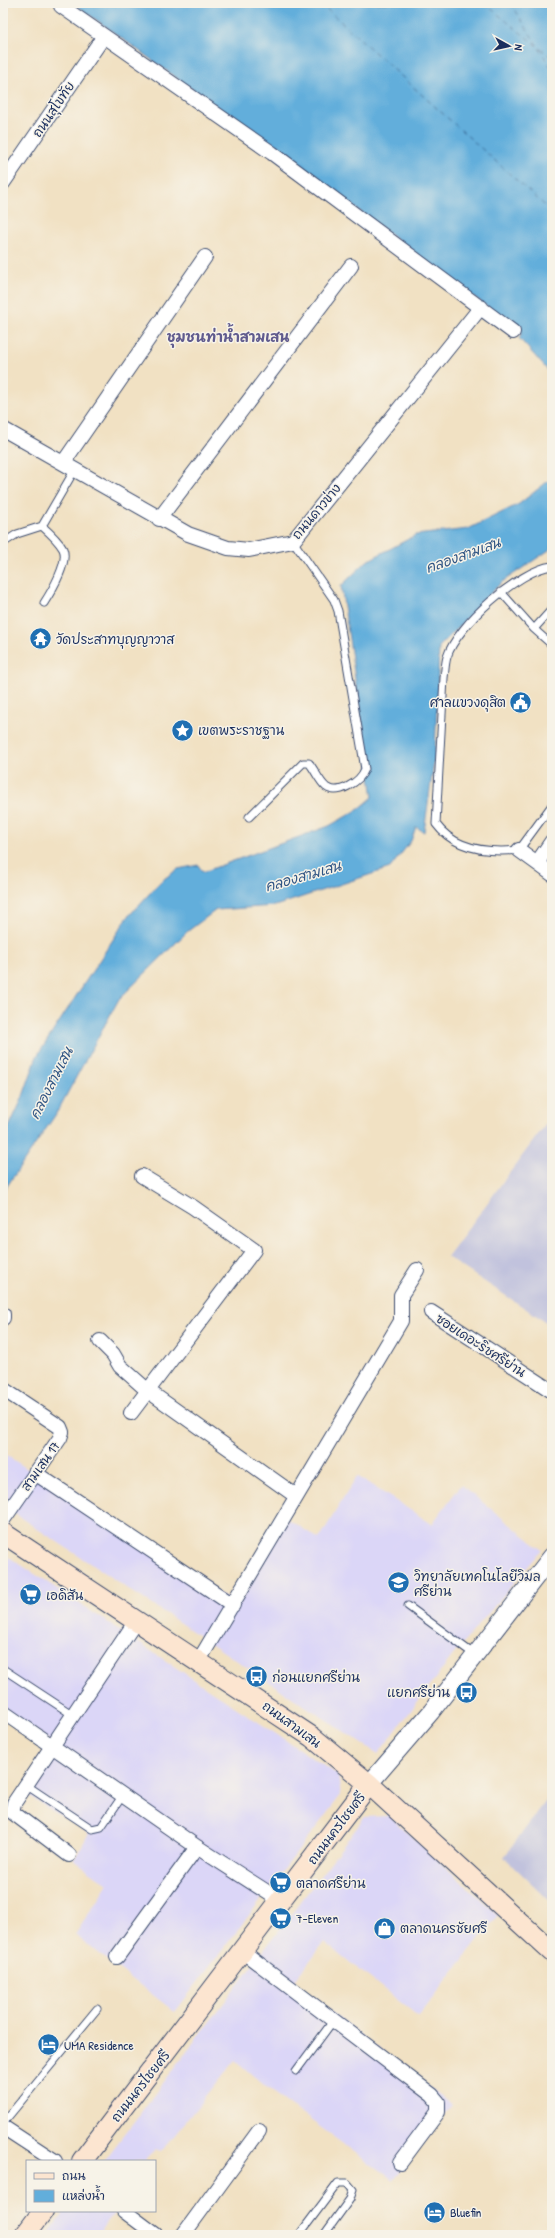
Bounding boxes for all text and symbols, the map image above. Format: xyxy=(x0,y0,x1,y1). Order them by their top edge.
north arrow xyxy=(489,26,529,66)
text: N xyxy=(512,44,526,51)
street label: ถนนสุโขทัย xyxy=(28,78,79,141)
district label: ชุมชนท่าน้ำสามเสน xyxy=(167,322,289,348)
street label: ถนนดาวข่าง xyxy=(287,479,345,543)
water label: คลองสามเสน xyxy=(423,532,504,577)
temple icon: วัดประสาทบุญญาวาส xyxy=(28,626,54,652)
place label: วัดประสาทบุญญาวาส xyxy=(56,630,175,649)
public building icon: ศาลแขวงดุสิต xyxy=(508,689,534,715)
place label: ศาลแขวงดุสิต xyxy=(430,693,506,712)
place icon: เขตพระราชฐาน xyxy=(170,717,196,743)
place label: เขตพระราชฐาน xyxy=(198,721,285,739)
water label: คลองสามเสน xyxy=(263,855,344,895)
water label: คลองสามเสน xyxy=(24,1043,77,1122)
street label: ซอยเดอะริชศรีย่าน xyxy=(432,1309,530,1381)
street label: สามเสน 17 xyxy=(16,1438,64,1494)
place label: วิทยาลัยเทคโนโลยีวิมล ศรีย่าน xyxy=(414,1567,541,1600)
school or university icon: วิทยาลัยเทคโนโลยีวิมล ศรีย่าน xyxy=(385,1570,411,1596)
supermarket icon: เอดิสัน xyxy=(18,1582,44,1608)
place label: เอดิสัน xyxy=(46,1586,84,1604)
bus stop icon: ก่อนแยกศรีย่าน xyxy=(243,1664,269,1690)
place label: ก่อนแยกศรีย่าน xyxy=(272,1668,360,1686)
bus stop icon: แยกศรีย่าน xyxy=(453,1679,479,1705)
place label: แยกศรีย่าน xyxy=(387,1683,450,1701)
street label: ถนนสามเสน xyxy=(259,1697,325,1752)
street label: ถนนนครไชยศรี xyxy=(303,1788,369,1868)
supermarket icon: ตลาดศรีย่าน xyxy=(268,1870,294,1896)
place label: ตลาดศรีย่าน xyxy=(296,1874,366,1892)
supermarket icon: 7-Eleven xyxy=(267,1905,293,1931)
place label: 7-Eleven xyxy=(296,1909,338,1927)
shop icon: ตลาดนครชัยศรี xyxy=(371,1915,397,1941)
place label: ตลาดนครชัยศรี xyxy=(400,1919,488,1937)
hotel icon: UMA Residence xyxy=(36,2032,62,2058)
place label: UMA Residence xyxy=(64,2036,134,2054)
street label: ถนนนครไชยศรี xyxy=(106,2046,174,2126)
legend xyxy=(26,2160,156,2212)
text: ถนน xyxy=(62,2167,86,2184)
text: แหล่งน้ำ xyxy=(62,2185,105,2204)
hotel icon: Bluefin xyxy=(422,2199,448,2225)
place label: Bluefin xyxy=(450,2203,482,2221)

